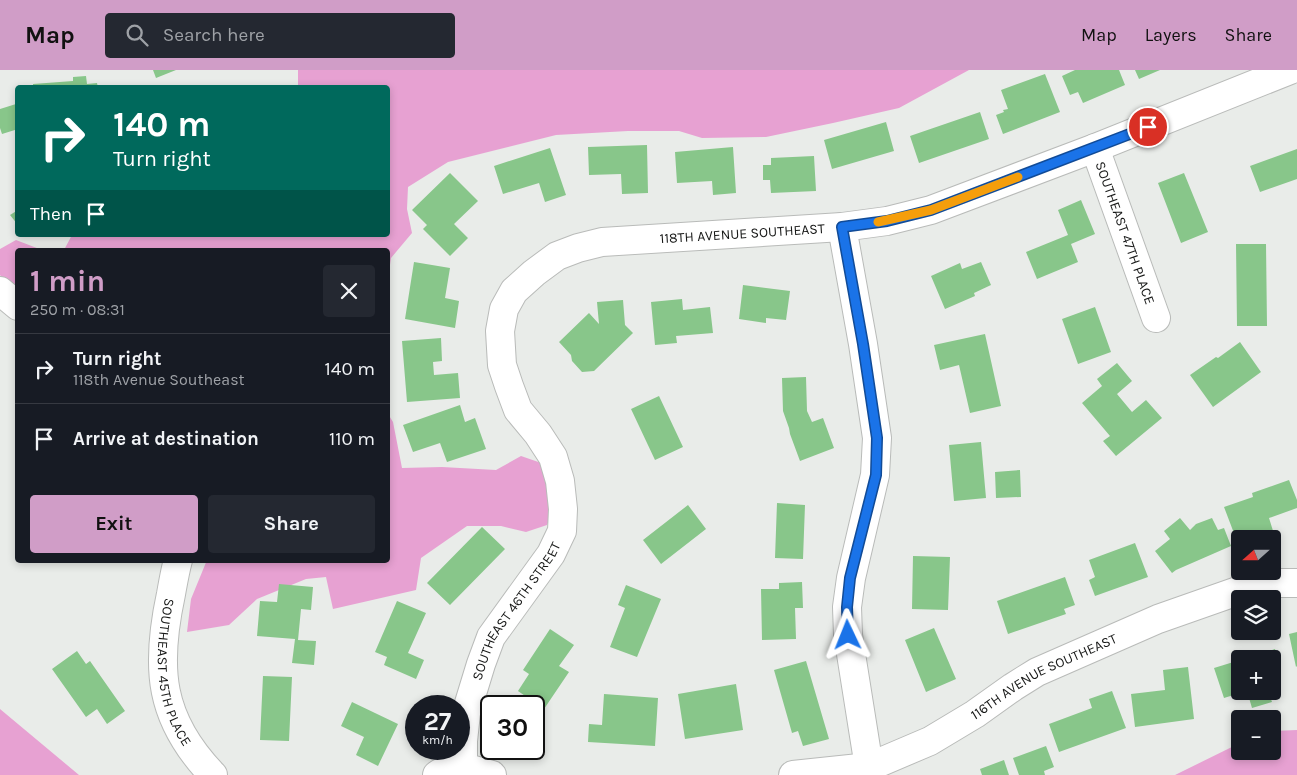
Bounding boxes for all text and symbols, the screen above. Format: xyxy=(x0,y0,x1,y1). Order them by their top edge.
search box xyxy=(105,13,455,58)
text: Map xyxy=(25,21,75,49)
icon: search xyxy=(123,21,151,49)
text: Search here xyxy=(163,24,265,46)
text: Map xyxy=(1081,24,1117,46)
text: Layers xyxy=(1145,24,1197,46)
text: Share xyxy=(1225,24,1272,46)
text: 140 m xyxy=(113,104,211,145)
icon: right xyxy=(30,105,95,170)
pin xyxy=(1127,106,1169,148)
icon: arrive xyxy=(1134,113,1162,141)
text: Turn right xyxy=(113,146,211,172)
street label: SOUTHEAST 47TH PLACE xyxy=(1092,159,1159,307)
icon: arrive xyxy=(82,200,110,228)
text: Then xyxy=(30,203,72,225)
street label: 118TH AVENUE SOUTHEAST xyxy=(659,220,825,247)
text: 1 min xyxy=(30,263,105,299)
button: close xyxy=(323,265,375,317)
text: 250 m · 08:31 xyxy=(30,300,125,319)
text: Turn right xyxy=(73,348,162,370)
icon: right xyxy=(30,355,58,383)
text: 140 m xyxy=(325,358,375,380)
text: 118th Avenue Southeast xyxy=(73,370,245,389)
icon: arrive xyxy=(30,425,58,453)
text: Arrive at destination xyxy=(73,428,259,450)
text: 110 m xyxy=(329,428,375,450)
button: Exit xyxy=(30,495,198,553)
button: Share xyxy=(208,495,375,553)
north arrow xyxy=(1231,530,1281,580)
map controls xyxy=(1231,530,1281,760)
street label: SOUTHEAST 46TH STREET xyxy=(468,539,564,682)
button: layers xyxy=(1231,590,1281,640)
street label: SOUTHEAST 45TH PLACE xyxy=(154,597,195,749)
position arrow xyxy=(821,608,873,660)
street label: 116TH AVENUE SOUTHEAST xyxy=(968,630,1119,723)
button: + xyxy=(1231,650,1281,700)
speed limit sign: 30 xyxy=(480,695,545,760)
text: 27 xyxy=(424,707,451,736)
button: − xyxy=(1231,710,1281,760)
text: km/h xyxy=(422,733,453,747)

